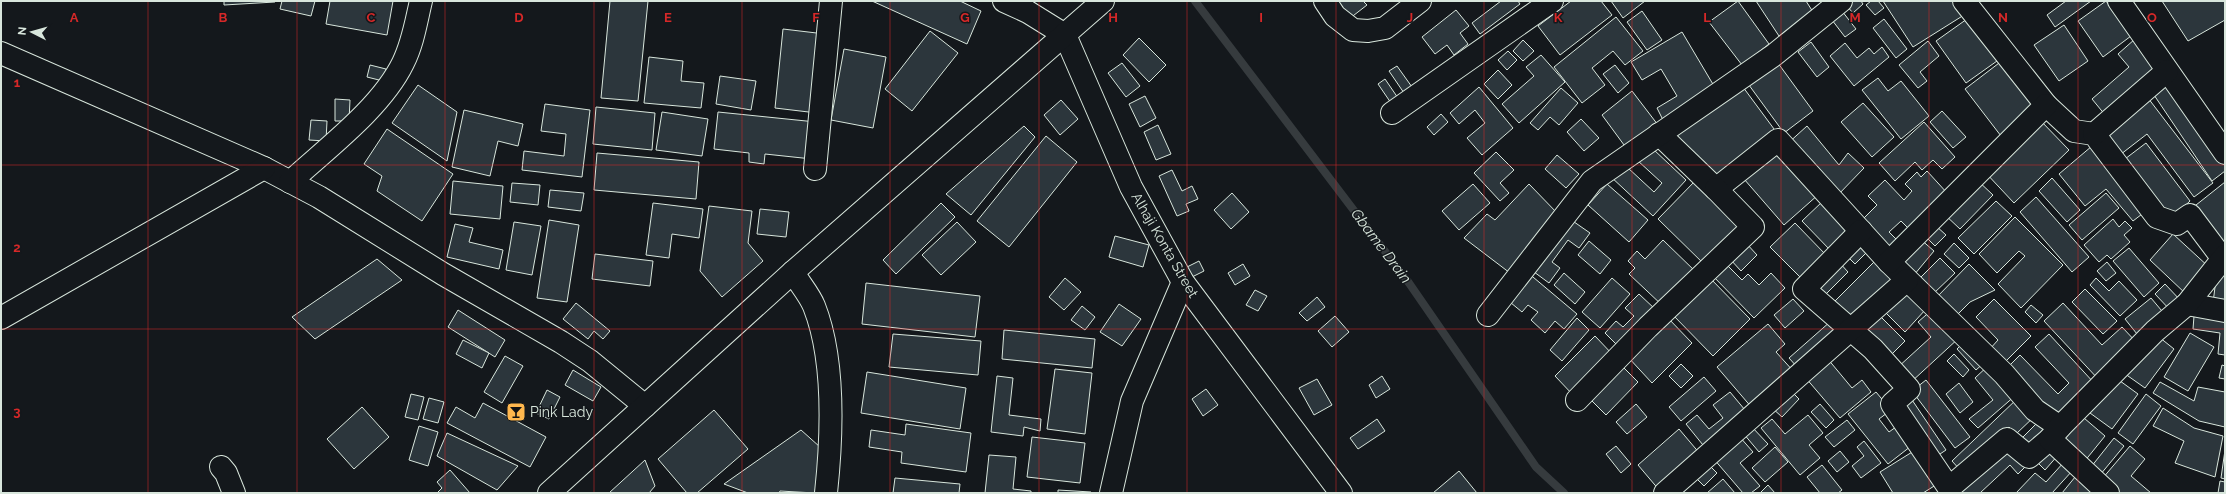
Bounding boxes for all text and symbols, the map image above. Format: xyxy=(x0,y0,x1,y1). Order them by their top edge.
text: A xyxy=(70,10,79,25)
text: B xyxy=(219,10,228,25)
text: C xyxy=(367,10,376,25)
text: D xyxy=(514,10,524,25)
text: E xyxy=(664,10,672,25)
text: F xyxy=(812,10,820,25)
text: G xyxy=(960,10,970,25)
text: H xyxy=(1108,10,1118,25)
text: I xyxy=(1259,10,1263,25)
text: J xyxy=(1407,10,1413,25)
text: K xyxy=(1554,10,1563,25)
text: L xyxy=(1703,10,1711,25)
text: M xyxy=(1849,10,1861,25)
text: N xyxy=(1998,10,2008,25)
text: O xyxy=(2147,10,2157,25)
north arrow xyxy=(12,12,52,52)
text: N xyxy=(16,26,29,36)
text: 1 xyxy=(14,75,21,90)
street label: Alhaji Konta Street xyxy=(1128,190,1202,301)
water label: Gbame Drain xyxy=(1347,205,1415,287)
text: 2 xyxy=(13,240,21,255)
bar icon: Pink Lady xyxy=(505,401,527,423)
text: 3 xyxy=(13,404,21,419)
place label: Pink Lady xyxy=(530,404,593,420)

